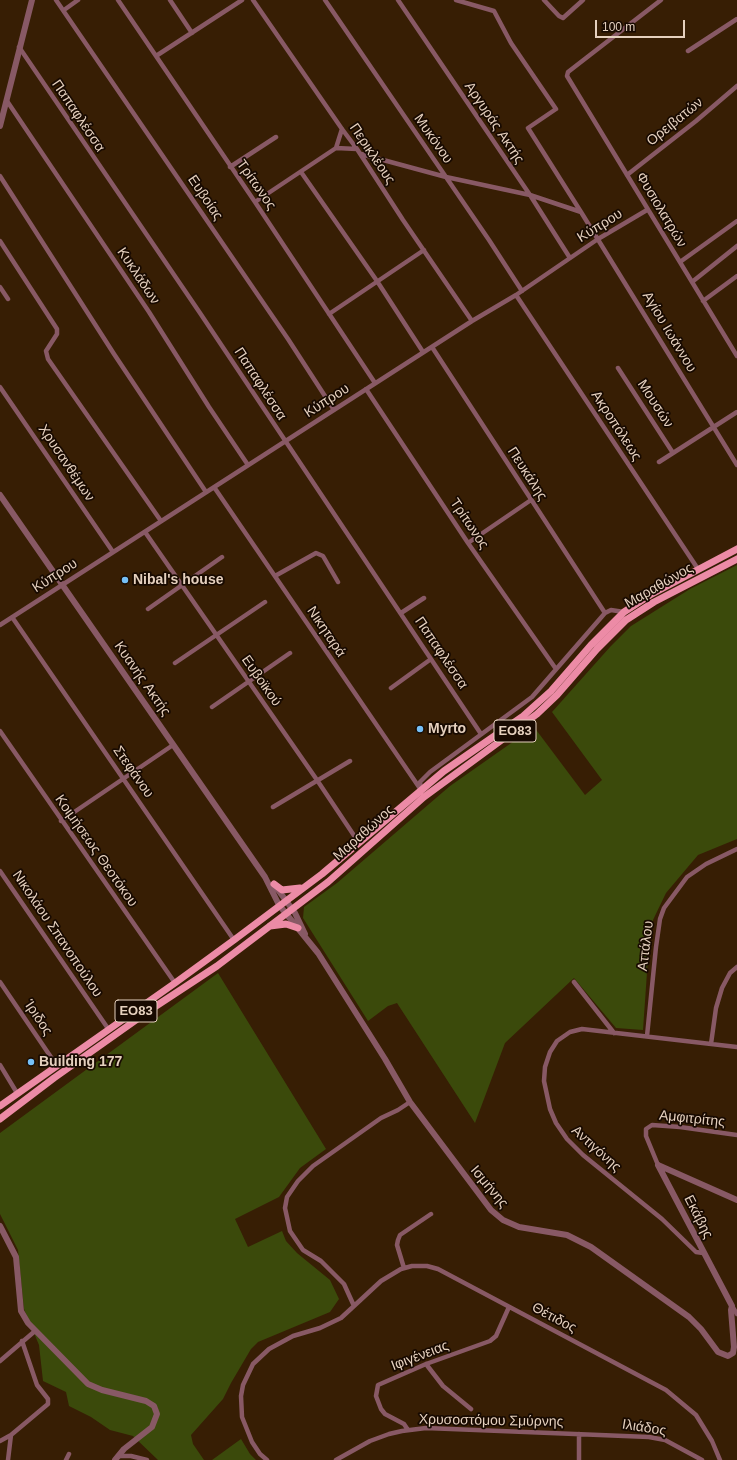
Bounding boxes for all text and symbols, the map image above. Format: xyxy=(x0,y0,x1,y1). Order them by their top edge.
scale bar xyxy=(597,12,687,38)
text: 100 m xyxy=(602,20,635,34)
street label: Παπαφλέσσα xyxy=(48,77,108,155)
street label: Αργυράς Ακτής xyxy=(460,79,528,167)
street label: Ορειβατών xyxy=(643,94,707,150)
street label: Μυκόνου xyxy=(410,111,456,167)
street label: Περικλέους xyxy=(346,120,398,188)
street label: Τρίτωνος xyxy=(233,157,279,213)
street label: Φυσιολατρών xyxy=(632,169,690,251)
street label: Ευβοίας xyxy=(184,172,226,224)
street label: Κύπρου xyxy=(574,206,626,246)
street label: Κυκλάδων xyxy=(113,245,163,307)
street label: Αγίου Ιωάννου xyxy=(638,289,700,375)
street label: Παπαφλέσσα xyxy=(230,345,290,423)
street label: Μουσών xyxy=(633,377,677,431)
street label: Κύπρου xyxy=(301,380,353,422)
street label: Ακροπόλεως xyxy=(587,388,645,464)
street label: Χρυσανθέμων xyxy=(34,422,98,504)
street label: Πευκάλης xyxy=(503,444,551,504)
street label: Τρίτωνος xyxy=(446,496,492,552)
street label: Κύπρου xyxy=(29,555,81,597)
street label: Μαραθώνος xyxy=(622,560,696,612)
place label: Nibal's house xyxy=(133,572,223,588)
marker: Nibal's house xyxy=(120,575,130,585)
street label: Νικηταρά xyxy=(303,603,349,661)
street label: Παπαφλέσσα xyxy=(411,614,471,692)
street label: Κυανής Ακτής xyxy=(110,639,174,719)
street label: Ευβοϊκού xyxy=(237,652,285,710)
road number: ΕΟ83 xyxy=(494,720,536,742)
place label: Myrto xyxy=(428,721,466,737)
marker: Myrto xyxy=(415,724,425,734)
street label: Στεφάνου xyxy=(109,743,157,801)
street label: Κοιμήσεως Θεοτόκου xyxy=(51,792,141,910)
street label: Μαραθώνος xyxy=(330,801,398,865)
street label: Νικολάου Σπανοπούλου xyxy=(8,868,106,1000)
street label: Αττάλου xyxy=(635,920,657,972)
street label: Ίριδος xyxy=(20,997,56,1039)
road number: ΕΟ83 xyxy=(115,1000,157,1022)
place label: Building 177 xyxy=(39,1054,122,1070)
marker: Building 177 xyxy=(26,1057,36,1067)
street label: Αμφιτρίτης xyxy=(658,1107,726,1131)
street label: Αντιγόνης xyxy=(568,1122,624,1176)
street label: Ισμήνης xyxy=(467,1162,511,1212)
street label: Εκάβης xyxy=(680,1192,716,1242)
street label: Θέτιδος xyxy=(529,1299,579,1337)
street label: Ιφιγένειας xyxy=(389,1337,451,1375)
street label: Χρυσοστόμου Σμύρνης xyxy=(419,1411,563,1431)
street label: Ιλιάδος xyxy=(621,1416,667,1440)

